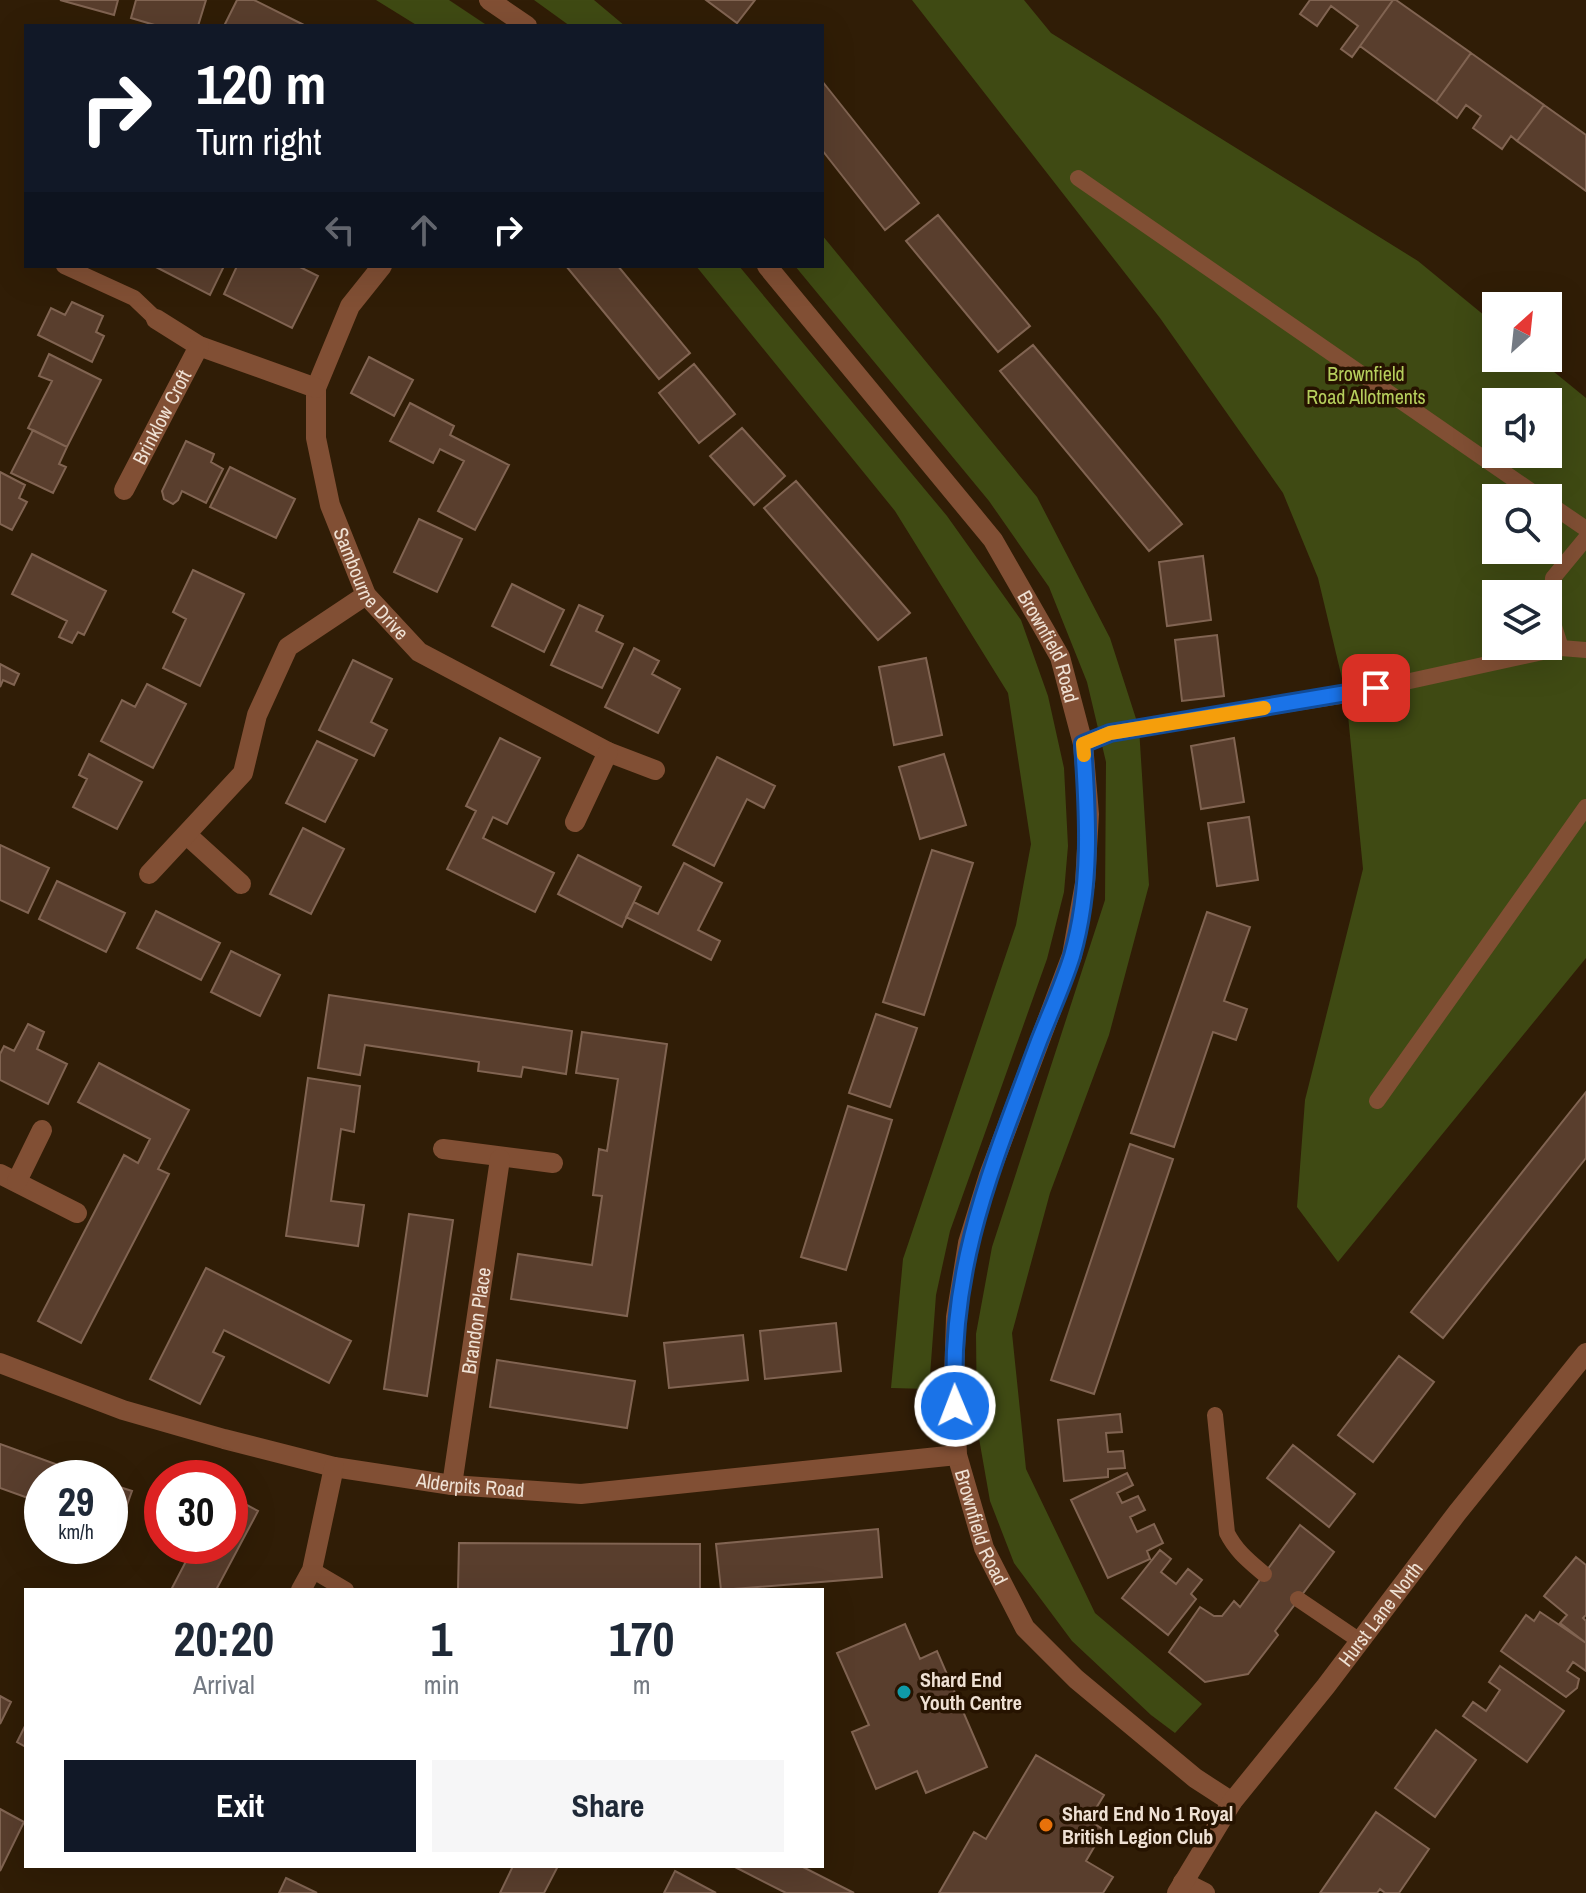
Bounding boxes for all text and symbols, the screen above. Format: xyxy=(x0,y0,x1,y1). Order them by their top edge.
text: 120 m xyxy=(196,46,326,121)
icon: right xyxy=(64,56,168,160)
text: Turn right xyxy=(196,118,321,166)
icon: left xyxy=(318,208,362,252)
icon: ahead xyxy=(402,208,446,252)
icon: right xyxy=(486,208,530,252)
north arrow xyxy=(1482,292,1562,372)
map controls xyxy=(1482,292,1562,660)
park label: Brownfield Road Allotments xyxy=(1306,360,1426,410)
street label: Brinklow Croft xyxy=(126,365,197,469)
button: sound xyxy=(1482,388,1562,468)
button: search xyxy=(1482,484,1562,564)
street label: Sambourne Drive xyxy=(327,523,415,646)
button: layers xyxy=(1482,580,1562,660)
street label: Brownfield Road xyxy=(1012,585,1085,705)
pin xyxy=(1342,654,1410,722)
icon: arrive xyxy=(1354,666,1398,710)
street label: Brandon Place xyxy=(454,1265,497,1376)
position arrow xyxy=(913,1364,997,1448)
speed limit sign: 30 xyxy=(144,1460,248,1564)
street label: Alderpits Road xyxy=(414,1466,525,1503)
street label: Brownfield Road xyxy=(949,1466,1015,1589)
text: 29 xyxy=(58,1475,94,1528)
text: km/h xyxy=(58,1518,94,1545)
street label: Hurst Lane North xyxy=(1332,1556,1429,1672)
text: 20:20 xyxy=(174,1606,274,1671)
text: 1 xyxy=(431,1606,452,1671)
text: 170 xyxy=(609,1606,674,1671)
place label: Shard End Youth Centre xyxy=(920,1666,1022,1716)
text: Arrival xyxy=(193,1667,255,1702)
text: min xyxy=(424,1667,459,1702)
text: m xyxy=(633,1667,651,1702)
marker: Shard End Youth Centre xyxy=(895,1683,913,1701)
button: Exit xyxy=(64,1760,416,1852)
button: Share xyxy=(432,1760,784,1852)
place label: Shard End No 1 Royal British Legion Club xyxy=(1062,1800,1233,1850)
marker: Shard End No 1 Royal British Legion Club xyxy=(1037,1816,1055,1834)

